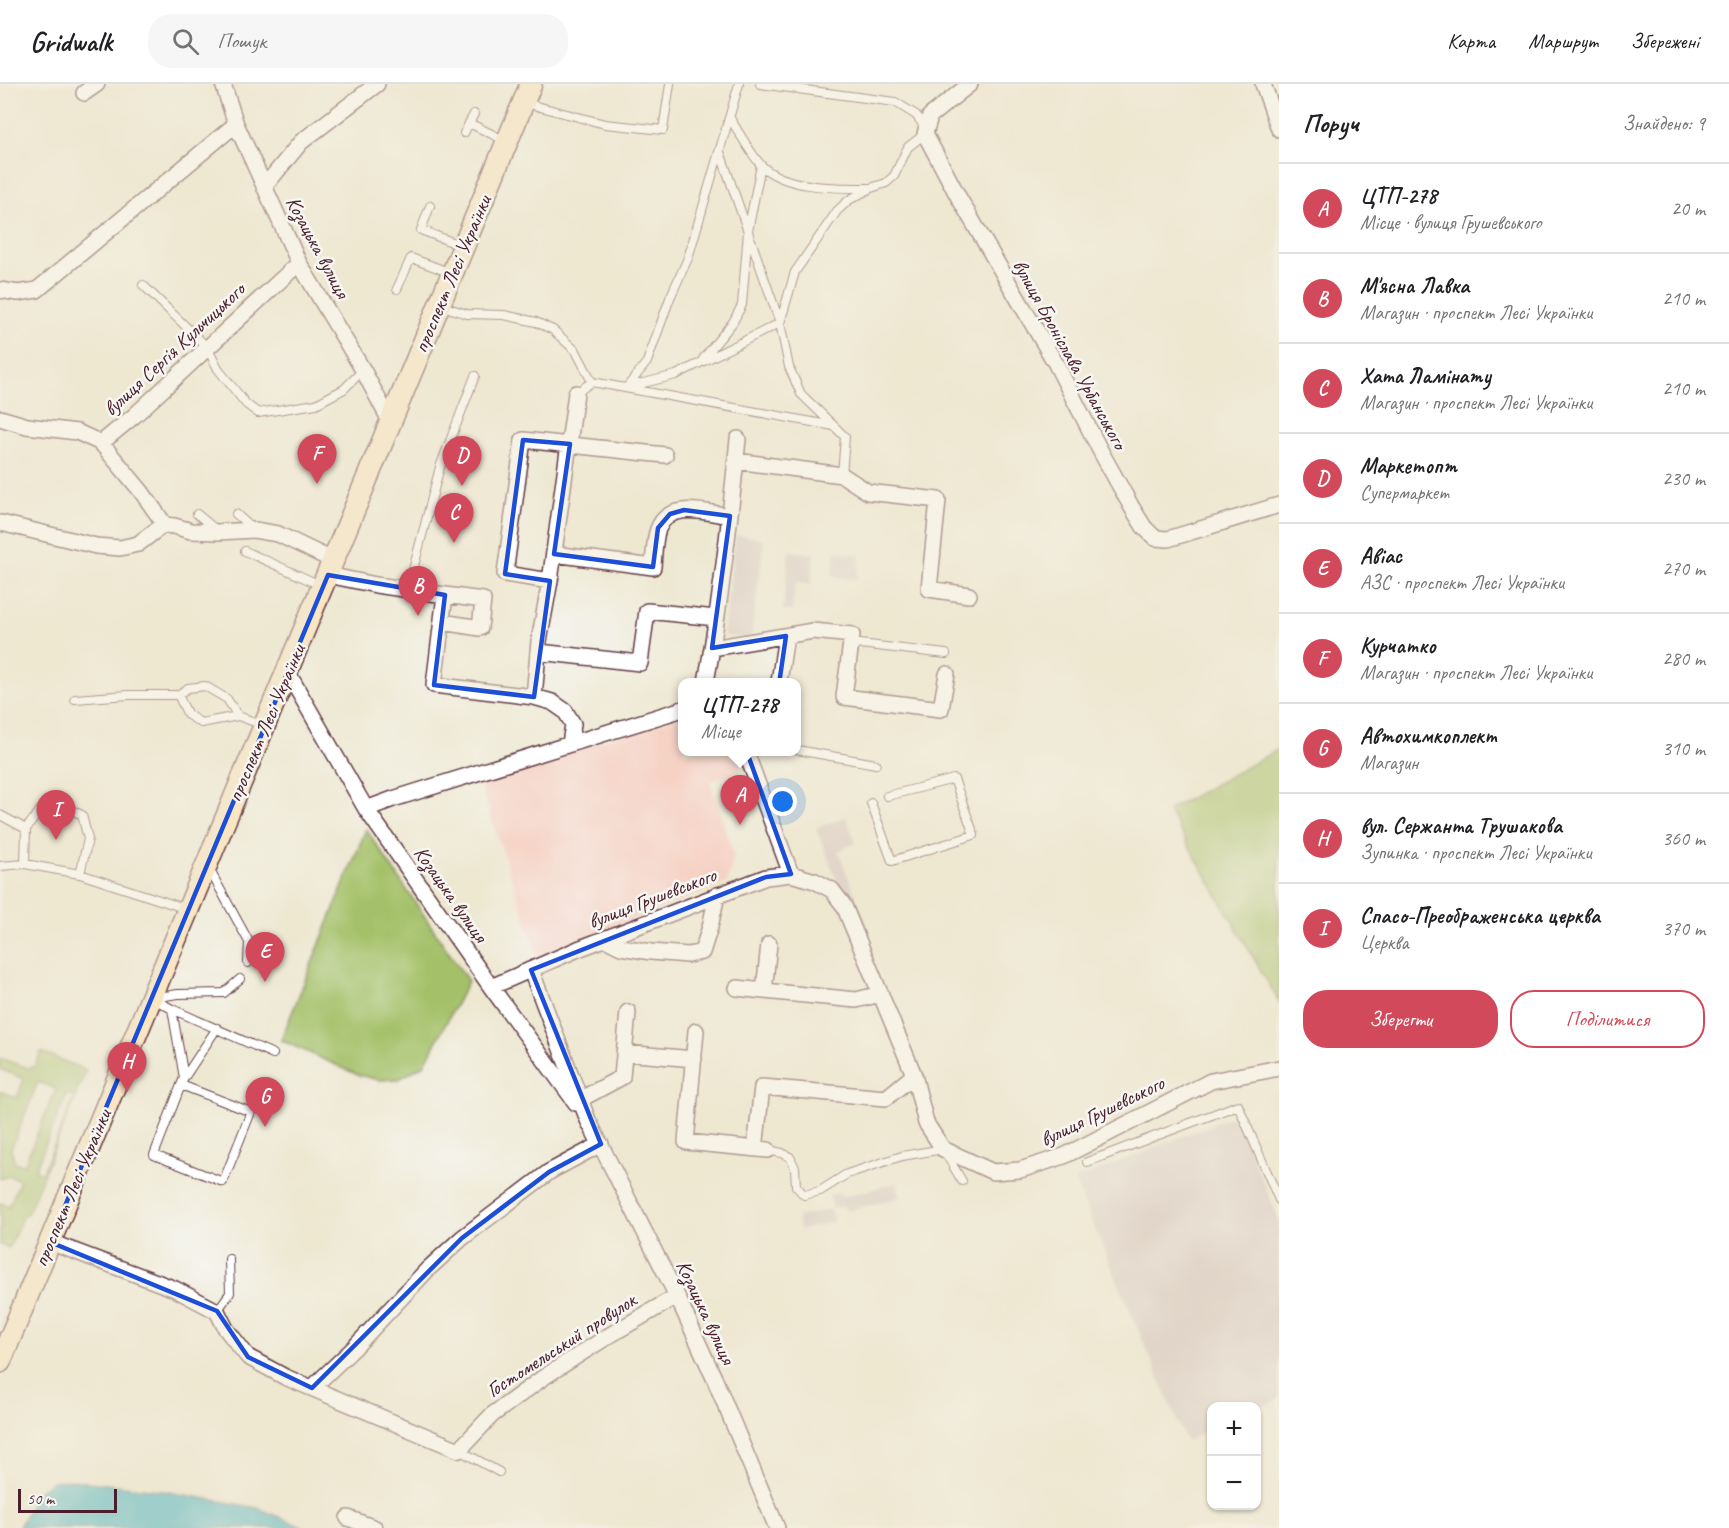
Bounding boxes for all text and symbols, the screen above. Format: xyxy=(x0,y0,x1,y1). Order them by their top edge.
search box xyxy=(148,14,568,68)
text: Gridwalk xyxy=(30,24,112,59)
icon: search xyxy=(169,25,202,58)
text: Пошук xyxy=(217,27,266,55)
text: Карта xyxy=(1447,28,1495,54)
text: Маршрут xyxy=(1528,28,1598,54)
text: Збережені xyxy=(1631,28,1699,54)
text: Поруч xyxy=(1303,107,1359,140)
text: Знайдено: 9 xyxy=(1623,111,1705,136)
text: ЦТП-278 xyxy=(1360,182,1437,210)
street label: проспект Лесі Українки xyxy=(407,190,497,357)
street label: Козацька вулиця xyxy=(279,192,357,304)
text: A xyxy=(1317,196,1328,221)
text: 20 m xyxy=(1671,196,1705,221)
text: Місце · вулиця Грушевського xyxy=(1360,210,1542,235)
street label: вулиця Броніслава Урбанського xyxy=(1007,254,1134,456)
text: М'ясна Лавка xyxy=(1360,272,1469,300)
street label: вулиця Сергія Кульчицького xyxy=(98,275,252,421)
text: B xyxy=(1317,286,1328,311)
text: 210 m xyxy=(1662,286,1705,311)
text: Магазин · проспект Лесі Українки xyxy=(1360,300,1592,325)
text: Хата Ламінату xyxy=(1360,362,1491,390)
text: C xyxy=(1318,376,1327,401)
text: 210 m xyxy=(1662,376,1705,401)
text: Магазин · проспект Лесі Українки xyxy=(1360,390,1592,415)
pin: F xyxy=(298,434,336,484)
pin: D xyxy=(442,436,482,486)
text: Маркетопт xyxy=(1360,452,1457,480)
text: D xyxy=(1317,466,1328,491)
text: 230 m xyxy=(1662,466,1705,491)
text: Супермаркет xyxy=(1360,480,1449,505)
pin: C xyxy=(434,494,474,543)
text: Авіас xyxy=(1360,542,1402,570)
text: E xyxy=(1317,556,1328,581)
text: 270 m xyxy=(1662,556,1705,581)
pin: B xyxy=(398,566,438,616)
text: АЗС · проспект Лесі Українки xyxy=(1360,570,1564,595)
text: Курчатко xyxy=(1360,632,1436,660)
street label: проспект Лесі Українки xyxy=(221,639,311,806)
text: F xyxy=(1318,646,1327,671)
text: 280 m xyxy=(1662,646,1705,671)
text: Магазин · проспект Лесі Українки xyxy=(1360,660,1592,685)
popup xyxy=(678,678,801,756)
text: ЦТП-278 xyxy=(701,691,778,719)
text: Місце xyxy=(701,719,741,744)
text: Автохимкоплект xyxy=(1360,722,1497,750)
text: G xyxy=(1318,736,1327,761)
text: 310 m xyxy=(1662,736,1705,761)
text: Магазин xyxy=(1360,750,1418,775)
pin: A xyxy=(720,776,760,825)
your location xyxy=(768,787,797,816)
pin: I xyxy=(36,790,76,840)
text: вул. Сержанта Трушакова xyxy=(1360,812,1562,840)
text: H xyxy=(1317,826,1328,851)
text: 360 m xyxy=(1662,826,1705,851)
text: Зупинка · проспект Лесі Українки xyxy=(1360,840,1592,865)
street label: Козацька вулиця xyxy=(407,841,495,949)
street label: вулиця Грушевського xyxy=(584,861,721,934)
text: Спасо-Преображенська церква xyxy=(1360,902,1600,930)
text: I xyxy=(1318,916,1327,941)
text: 370 m xyxy=(1662,916,1705,941)
text: Церква xyxy=(1360,930,1408,955)
pin: E xyxy=(246,932,284,982)
button: Зберегти xyxy=(1303,990,1498,1048)
button: Поділитися xyxy=(1510,990,1705,1048)
pin: H xyxy=(108,1042,146,1092)
street label: вулиця Грушевського xyxy=(1036,1069,1170,1152)
pin: G xyxy=(246,1078,284,1127)
street label: проспект Лесі Українки xyxy=(27,1104,117,1271)
street label: Козацька вулиця xyxy=(670,1256,742,1370)
street label: Гостомельський провулок xyxy=(481,1286,643,1403)
map controls xyxy=(1207,1402,1261,1510)
button: + xyxy=(1207,1402,1261,1456)
button: − xyxy=(1207,1456,1261,1510)
scale bar xyxy=(18,1486,117,1514)
text: 50 m xyxy=(27,1489,54,1509)

